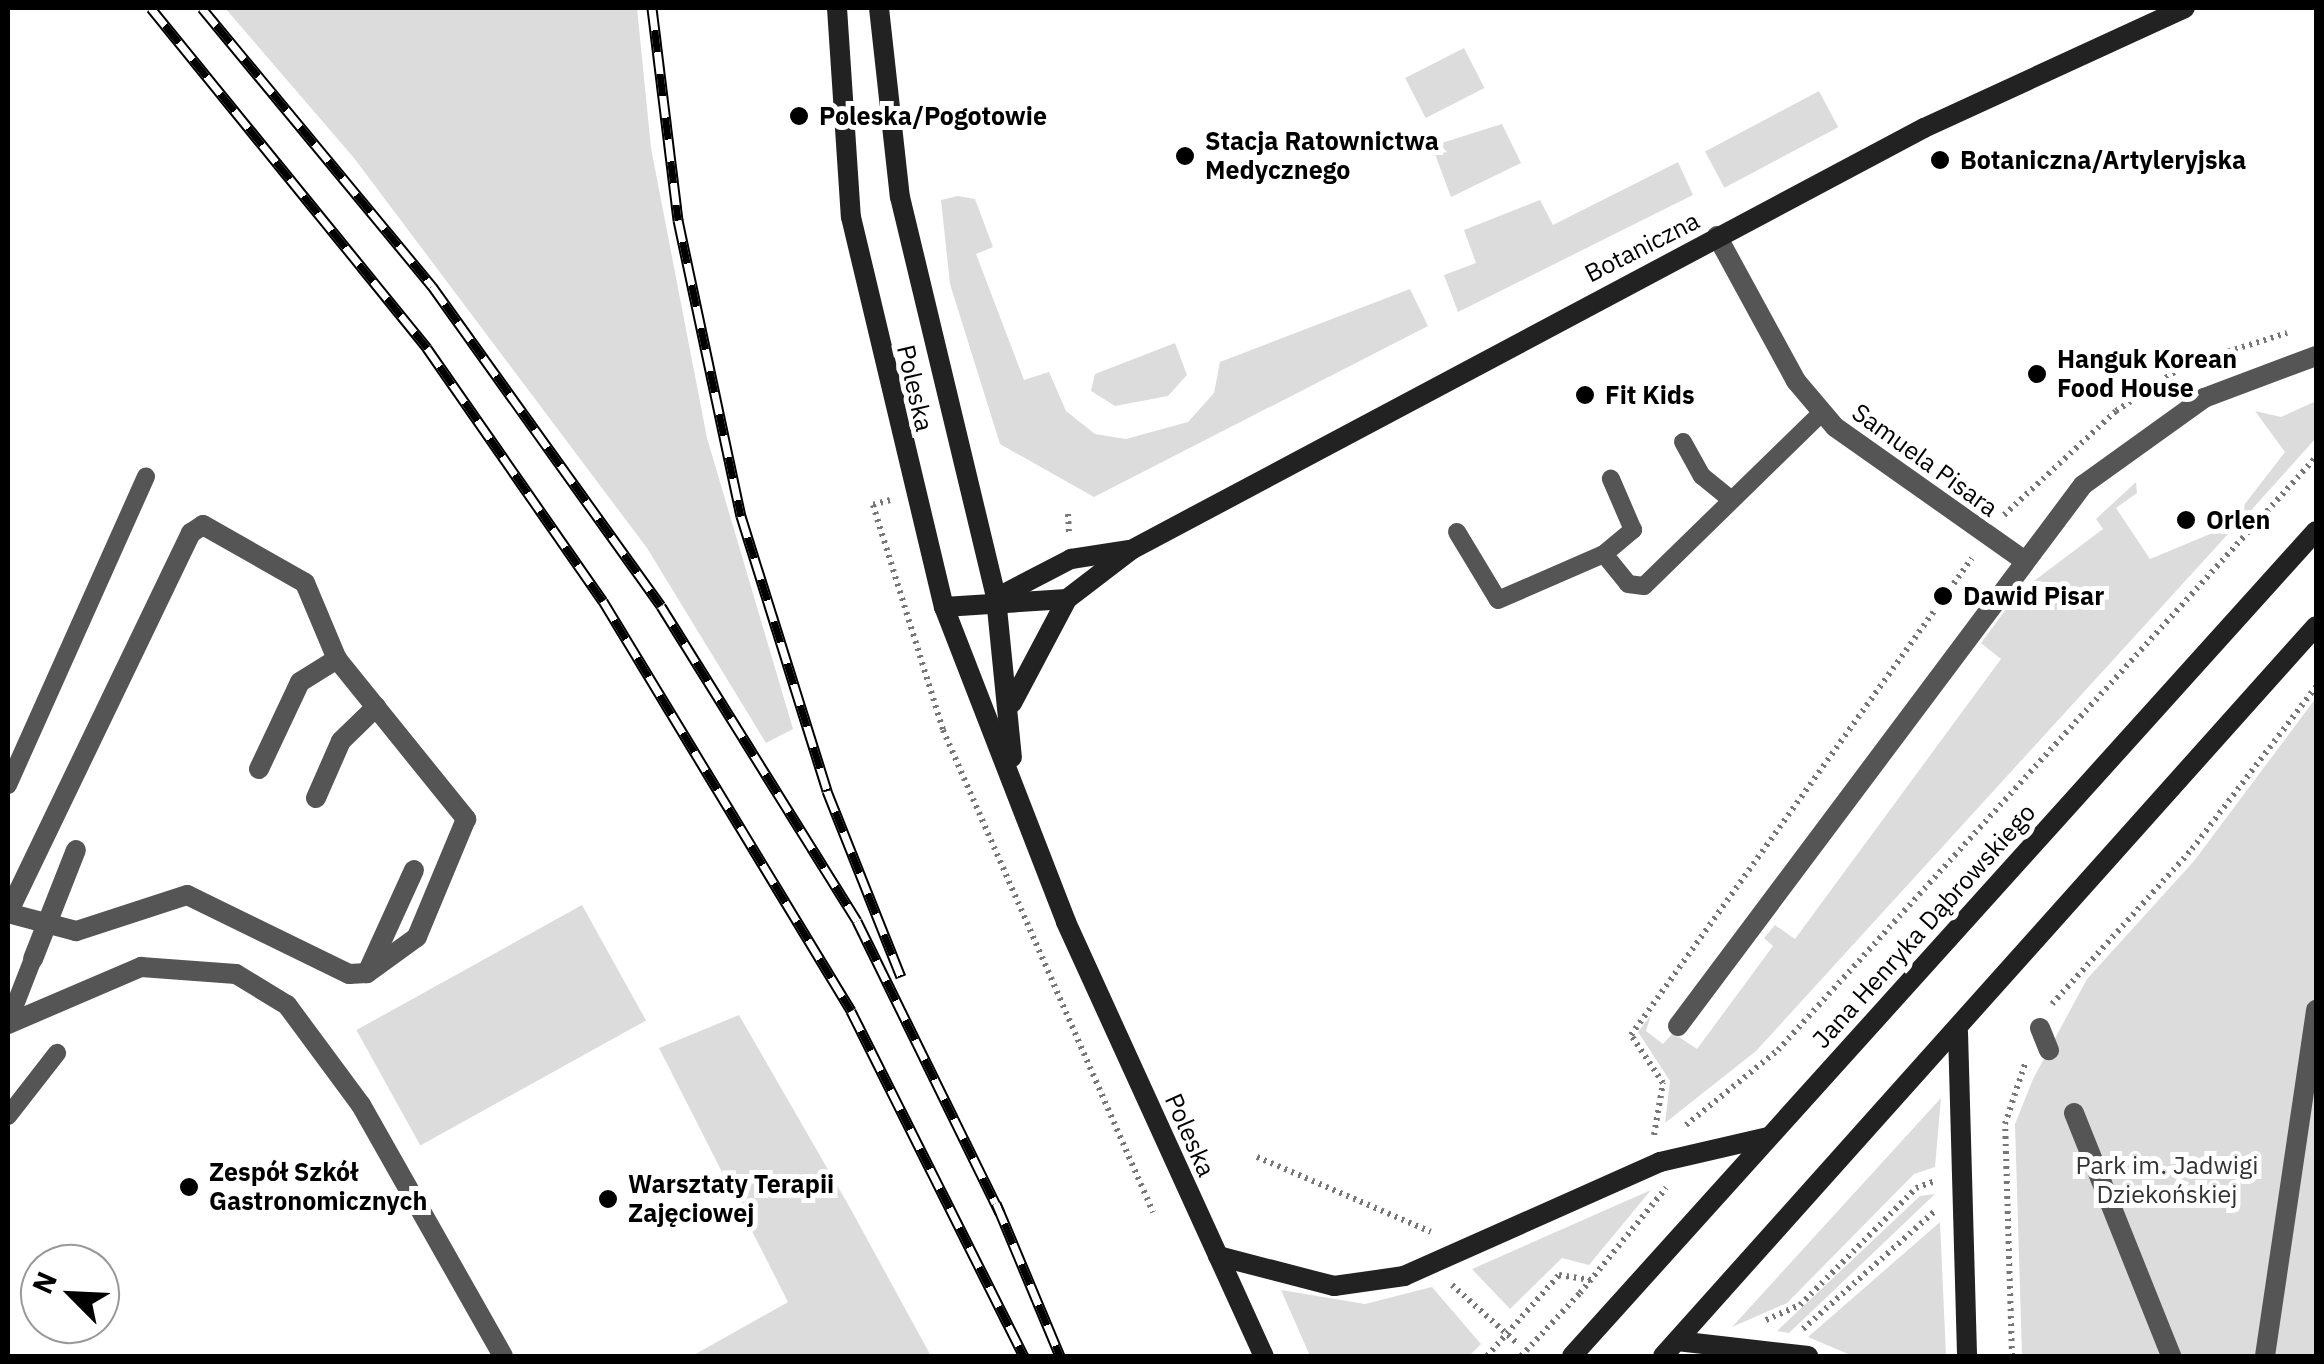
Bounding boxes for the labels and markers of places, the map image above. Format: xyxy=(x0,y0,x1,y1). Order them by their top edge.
place label: Poleska/Pogotowie xyxy=(819,101,1047,131)
marker: Poleska/Pogotowie xyxy=(788,105,810,127)
place label: Stacja Ratownictwa Medycznego xyxy=(1205,127,1439,186)
marker: Stacja Ratownictwa Medycznego xyxy=(1174,145,1196,167)
place label: Botaniczna/Artyleryjska xyxy=(1960,145,2246,175)
marker: Botaniczna/Artyleryjska xyxy=(1929,149,1951,171)
place label: Hanguk Korean Food House xyxy=(2057,345,2237,404)
marker: Hanguk Korean Food House xyxy=(2026,363,2048,385)
place label: Fit Kids xyxy=(1605,380,1695,410)
marker: Fit Kids xyxy=(1574,384,1596,406)
place label: Orlen xyxy=(2206,505,2270,535)
marker: Orlen xyxy=(2175,509,2197,531)
place label: Dawid Pisar xyxy=(1963,581,2104,611)
marker: Dawid Pisar xyxy=(1932,585,1954,607)
place label: Zespół Szkół Gastronomicznych xyxy=(209,1158,427,1217)
place label: Warsztaty Terapii Zajęciowej xyxy=(628,1170,834,1229)
marker: Zespół Szkół Gastronomicznych xyxy=(178,1176,200,1198)
marker: Warsztaty Terapii Zajęciowej xyxy=(597,1188,619,1210)

